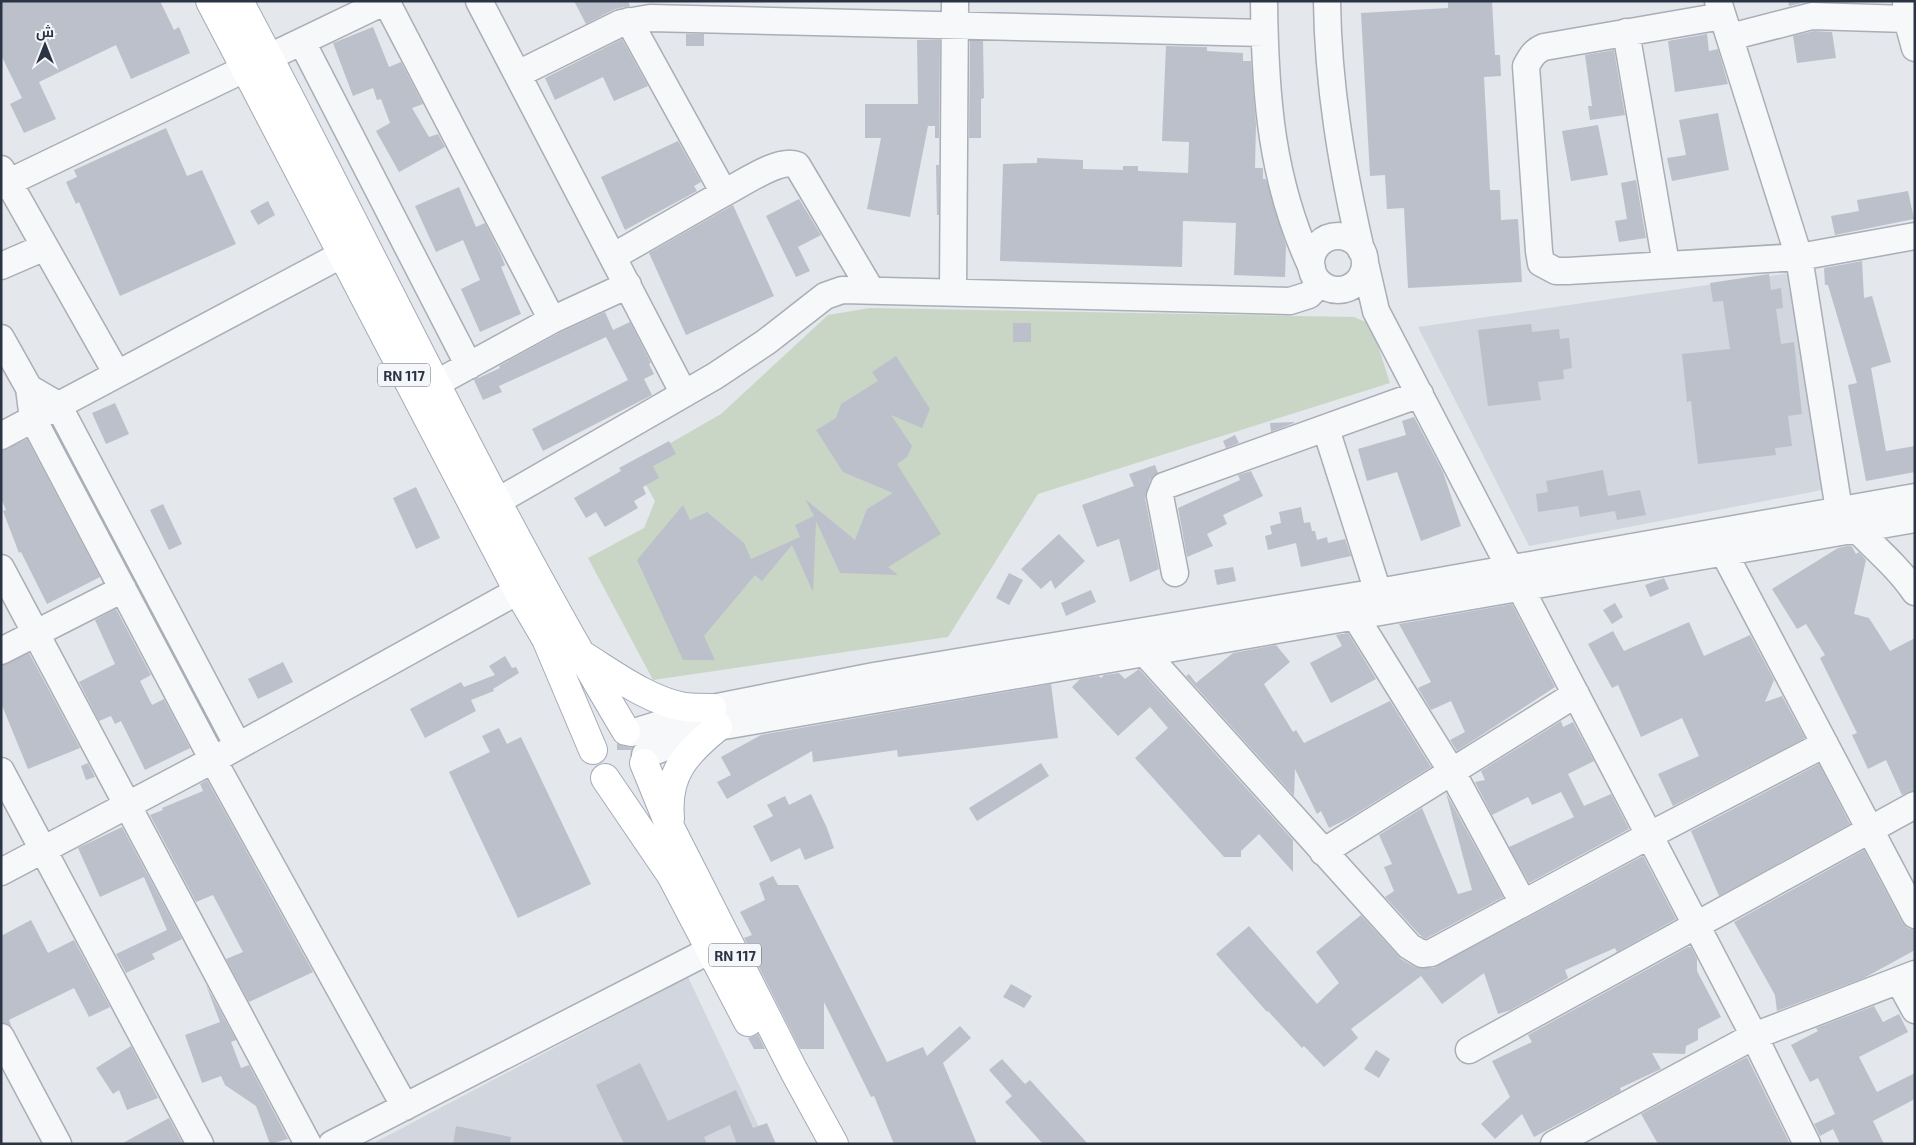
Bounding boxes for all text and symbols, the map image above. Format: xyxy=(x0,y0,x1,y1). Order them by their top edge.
north arrow xyxy=(20,20,70,70)
text: ش xyxy=(36,23,54,41)
road number: RN 117 xyxy=(378,364,430,386)
road number: RN 117 xyxy=(709,944,761,966)

